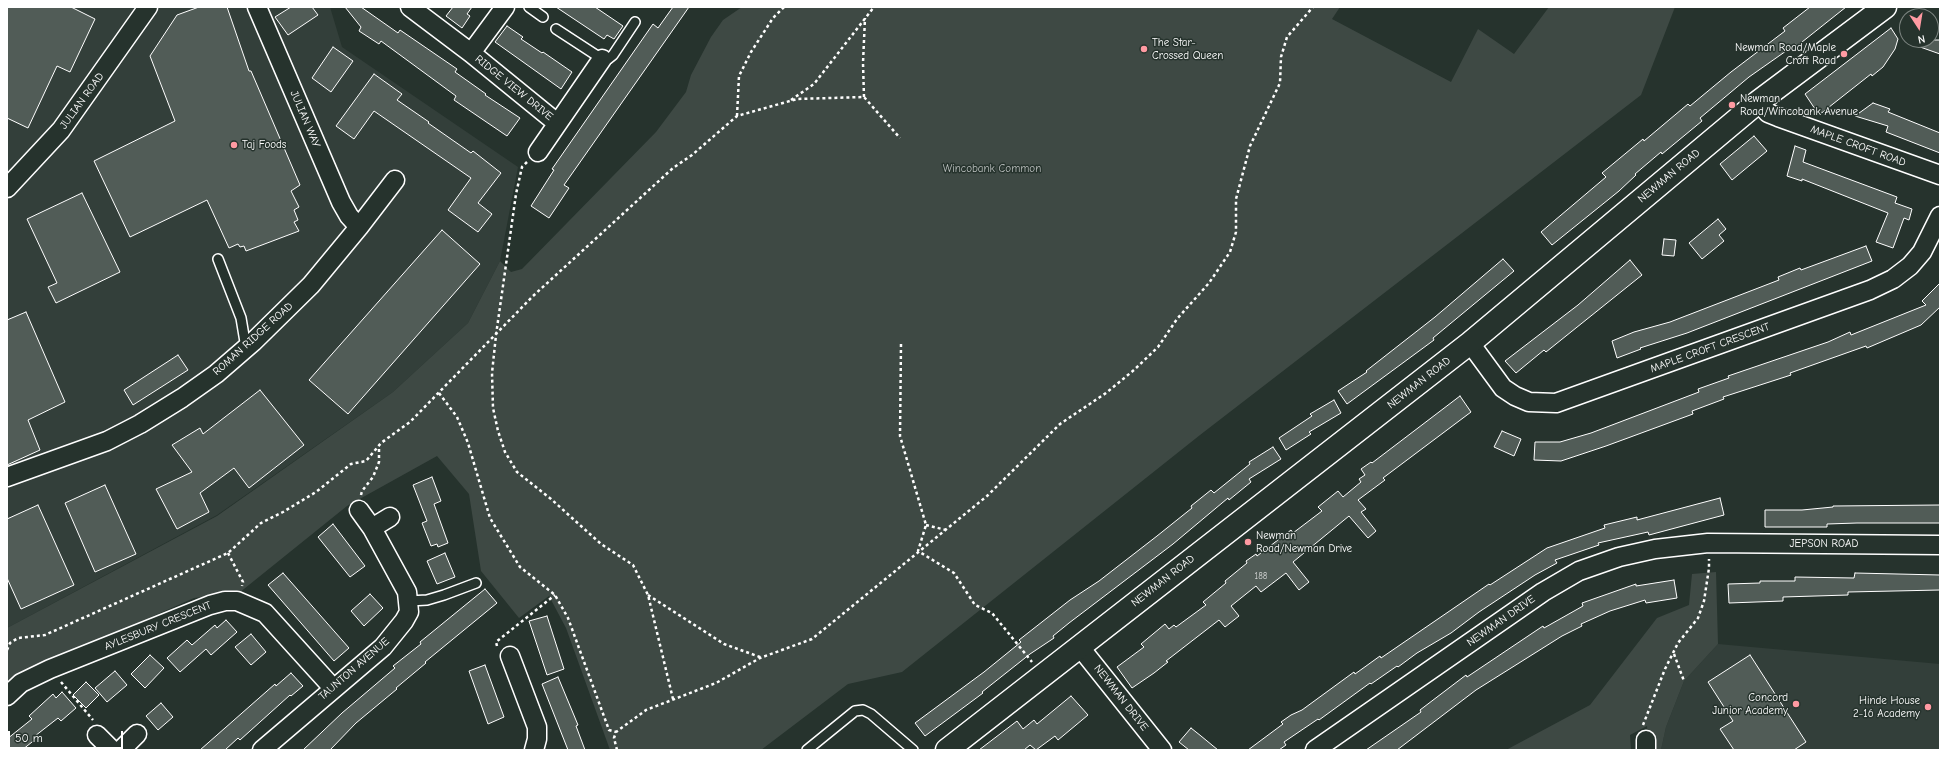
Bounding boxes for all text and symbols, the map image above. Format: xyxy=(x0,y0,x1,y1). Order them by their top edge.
north arrow xyxy=(1899,8,1939,48)
text: N xyxy=(1917,32,1926,46)
place label: The Star- Crossed Queen xyxy=(1152,36,1223,62)
place label: Newman Road/Maple Croft Road xyxy=(1735,41,1836,67)
marker: The Star- Crossed Queen xyxy=(1139,44,1149,54)
marker: Newman Road/Maple Croft Road xyxy=(1839,49,1849,59)
street label: RIDGE VIEW DRIVE xyxy=(472,53,556,123)
street label: JULIAN ROAD xyxy=(57,70,107,132)
street label: JULIAN WAY xyxy=(287,88,323,150)
place label: Newman Road/Wincobank Avenue xyxy=(1740,92,1858,118)
marker: Newman Road/Wincobank Avenue xyxy=(1727,100,1737,110)
street label: MAPLE CROFT ROAD xyxy=(1808,123,1908,169)
place label: Taj Foods xyxy=(242,138,286,152)
marker: Taj Foods xyxy=(229,140,239,150)
street label: NEWMAN ROAD xyxy=(1635,146,1703,206)
park label: Wincobank Common xyxy=(943,162,1041,176)
street label: ROMAN RIDGE ROAD xyxy=(210,300,296,378)
street label: MAPLE CROFT CRESCENT xyxy=(1648,320,1772,376)
street label: NEWMAN ROAD xyxy=(1385,354,1453,412)
place label: Newman Road/Newman Drive xyxy=(1256,529,1352,555)
marker: Newman Road/Newman Drive xyxy=(1243,537,1253,547)
street label: JEPSON ROAD xyxy=(1790,537,1858,551)
street label: NEWMAN ROAD xyxy=(1129,552,1197,610)
house number: 188 xyxy=(1255,571,1267,581)
street label: NEWMAN DRIVE xyxy=(1464,593,1538,649)
street label: AYLESBURY CRESCENT xyxy=(103,599,213,653)
street label: TAUNTON AVENUE xyxy=(316,635,392,703)
street label: NEWMAN DRIVE xyxy=(1091,662,1151,734)
place label: Concord Junior Academy xyxy=(1712,691,1788,717)
place label: Hinde House 2-16 Academy xyxy=(1853,694,1920,720)
marker: Concord Junior Academy xyxy=(1791,699,1801,709)
marker: Hinde House 2-16 Academy xyxy=(1923,702,1933,712)
scale bar xyxy=(10,723,125,749)
text: 50 m xyxy=(15,731,43,745)

